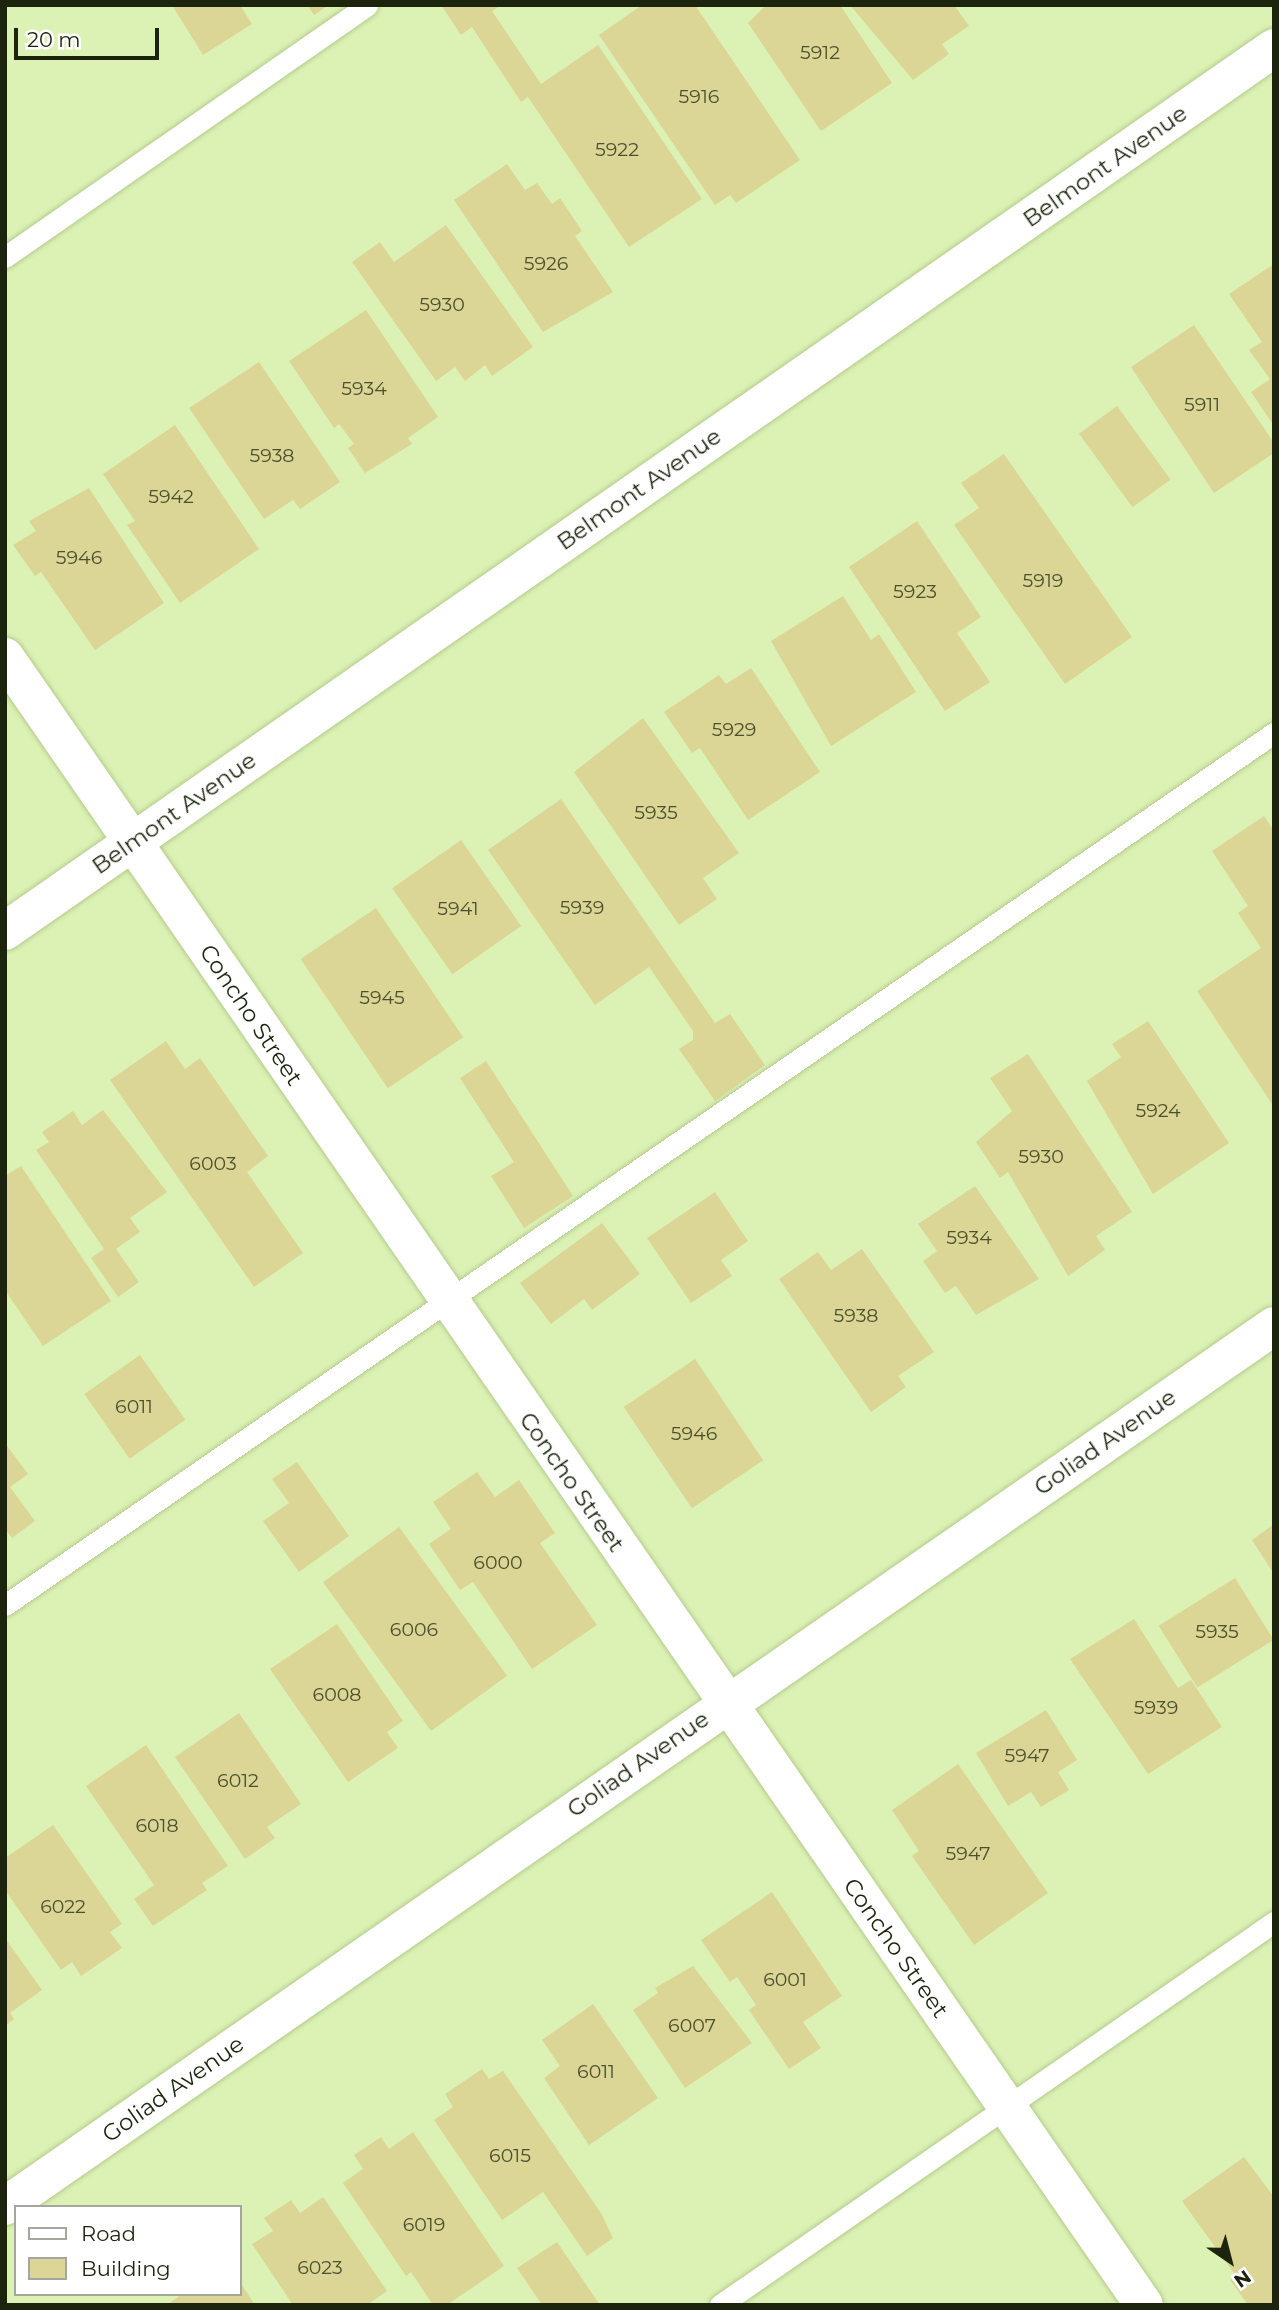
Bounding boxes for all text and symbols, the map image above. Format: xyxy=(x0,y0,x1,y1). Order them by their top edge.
scale bar xyxy=(18,14,163,58)
text: 20 m xyxy=(27,27,81,52)
house number: 5912 xyxy=(800,42,840,64)
house number: 5916 xyxy=(679,86,719,108)
street label: Belmont Avenue xyxy=(1018,99,1192,233)
house number: 5922 xyxy=(595,139,639,161)
house number: 5926 xyxy=(524,253,568,275)
house number: 5930 xyxy=(419,294,465,316)
house number: 5934 xyxy=(341,378,387,400)
house number: 5911 xyxy=(1184,394,1220,416)
street label: Belmont Avenue xyxy=(552,422,726,556)
house number: 5938 xyxy=(250,445,294,467)
house number: 5942 xyxy=(148,486,194,508)
house number: 5946 xyxy=(56,547,102,569)
house number: 5919 xyxy=(1023,570,1063,592)
house number: 5923 xyxy=(893,581,937,603)
house number: 5929 xyxy=(712,719,756,741)
street label: Belmont Avenue xyxy=(87,746,261,880)
house number: 5935 xyxy=(634,802,678,824)
house number: 5939 xyxy=(560,897,604,919)
house number: 5941 xyxy=(437,898,479,920)
street label: Concho Street xyxy=(194,939,308,1091)
house number: 5945 xyxy=(359,987,405,1009)
house number: 5924 xyxy=(1135,1100,1181,1122)
house number: 5930 xyxy=(1018,1146,1064,1168)
house number: 6003 xyxy=(189,1153,237,1175)
house number: 5934 xyxy=(946,1227,992,1249)
house number: 5938 xyxy=(834,1305,878,1327)
street label: Goliad Avenue xyxy=(1029,1383,1181,1501)
house number: 6011 xyxy=(115,1396,153,1418)
street label: Concho Street xyxy=(514,1407,630,1557)
house number: 5946 xyxy=(671,1423,717,1445)
house number: 6000 xyxy=(473,1552,523,1574)
house number: 6006 xyxy=(390,1619,438,1641)
house number: 5935 xyxy=(1195,1621,1239,1643)
house number: 6008 xyxy=(313,1684,361,1706)
house number: 5939 xyxy=(1134,1697,1178,1719)
street label: Goliad Avenue xyxy=(562,1705,714,1823)
house number: 5947 xyxy=(1004,1745,1050,1767)
house number: 6012 xyxy=(217,1770,259,1792)
house number: 6018 xyxy=(135,1815,179,1837)
house number: 5947 xyxy=(945,1843,991,1865)
street label: Concho Street xyxy=(838,1873,954,2023)
house number: 6022 xyxy=(40,1896,86,1918)
house number: 6001 xyxy=(763,1969,807,1991)
house number: 6007 xyxy=(668,2015,716,2037)
street label: Goliad Avenue xyxy=(97,2030,249,2148)
house number: 6011 xyxy=(577,2061,615,2083)
house number: 6015 xyxy=(489,2145,531,2167)
legend xyxy=(14,2205,242,2296)
house number: 6019 xyxy=(403,2214,445,2236)
text: Road xyxy=(81,2221,136,2246)
north arrow xyxy=(1195,2226,1265,2296)
text: Building xyxy=(81,2256,171,2281)
house number: 6023 xyxy=(297,2257,343,2279)
text: N xyxy=(1229,2265,1255,2292)

